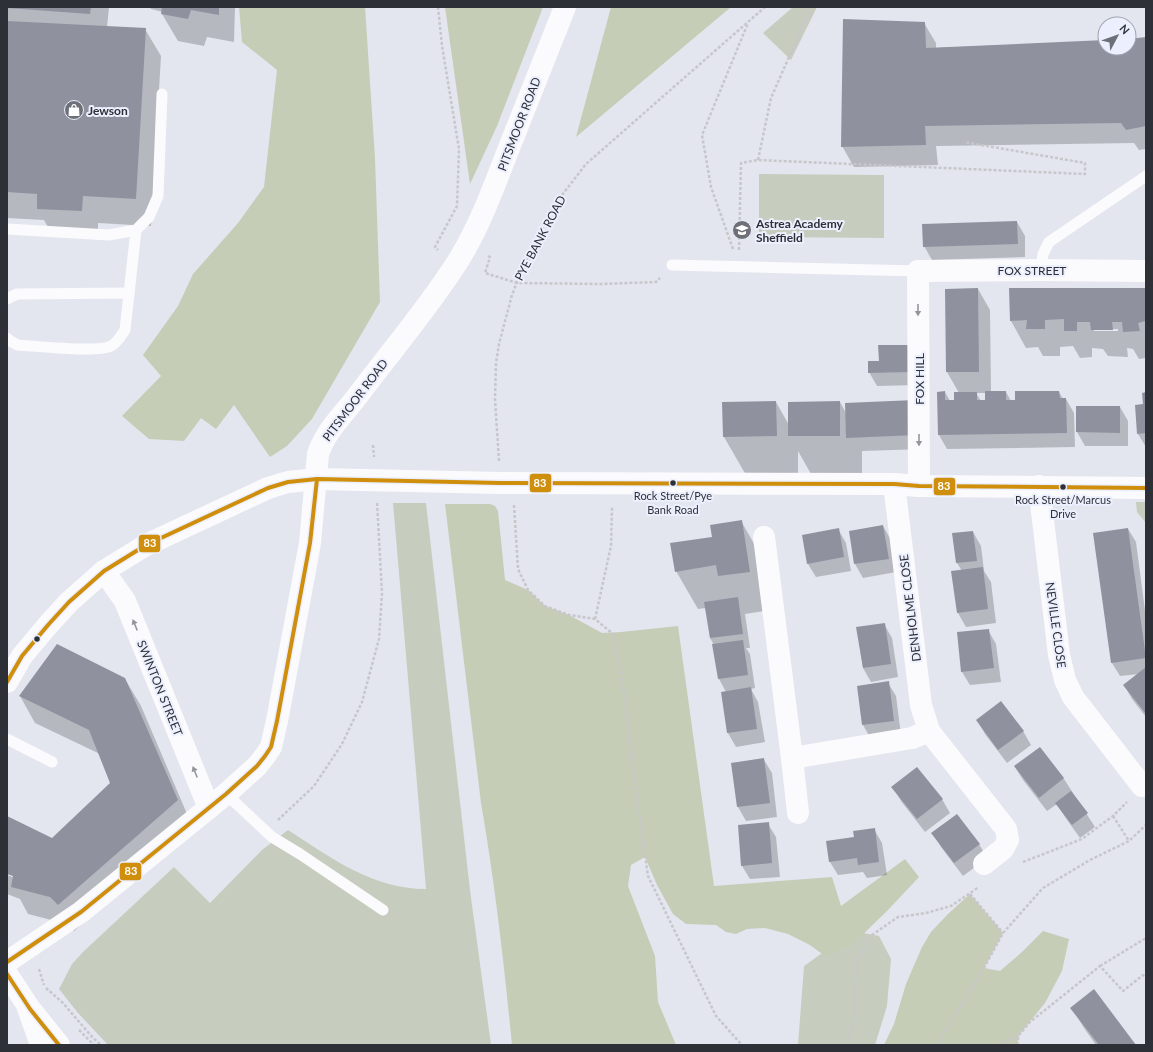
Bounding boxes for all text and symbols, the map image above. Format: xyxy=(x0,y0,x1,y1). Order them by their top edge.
north arrow xyxy=(1097,16,1137,56)
text: N xyxy=(1117,22,1133,37)
street label: PITSMOOR ROAD xyxy=(494,75,544,173)
shop icon: Jewson xyxy=(63,99,85,121)
place label: Jewson xyxy=(88,103,128,118)
street label: PYE BANK ROAD xyxy=(511,193,569,283)
place label: Astrea Academy Sheffield xyxy=(755,216,844,245)
school or university icon: Astrea Academy Sheffield xyxy=(731,219,753,241)
street label: FOX STREET xyxy=(998,263,1066,278)
one-way arrow xyxy=(915,304,921,317)
street label: FOX HILL xyxy=(912,353,927,405)
street label: PITSMOOR ROAD xyxy=(319,356,391,444)
one-way arrow xyxy=(916,434,922,447)
line badge: 83 xyxy=(529,473,552,493)
text: 83 xyxy=(534,476,546,489)
line badge: 83 xyxy=(933,477,956,496)
marker: Rock Street/Pye Bank Road xyxy=(668,478,678,488)
text: 83 xyxy=(938,479,950,492)
marker: Rock Street/Marcus Drive xyxy=(1058,482,1068,492)
place label: Rock Street/Pye Bank Road xyxy=(634,489,712,516)
place label: Rock Street/Marcus Drive xyxy=(1015,493,1111,520)
line badge: 83 xyxy=(138,534,161,553)
text: 83 xyxy=(144,536,156,549)
street label: DENHOLME CLOSE xyxy=(896,553,924,663)
street label: NEVILLE CLOSE xyxy=(1043,581,1069,669)
one-way arrow xyxy=(132,620,138,631)
unlabelled marker xyxy=(32,634,42,644)
street label: SWINTON STREET xyxy=(134,638,186,738)
one-way arrow xyxy=(191,765,197,777)
line badge: 83 xyxy=(119,862,142,881)
text: 83 xyxy=(125,864,137,877)

